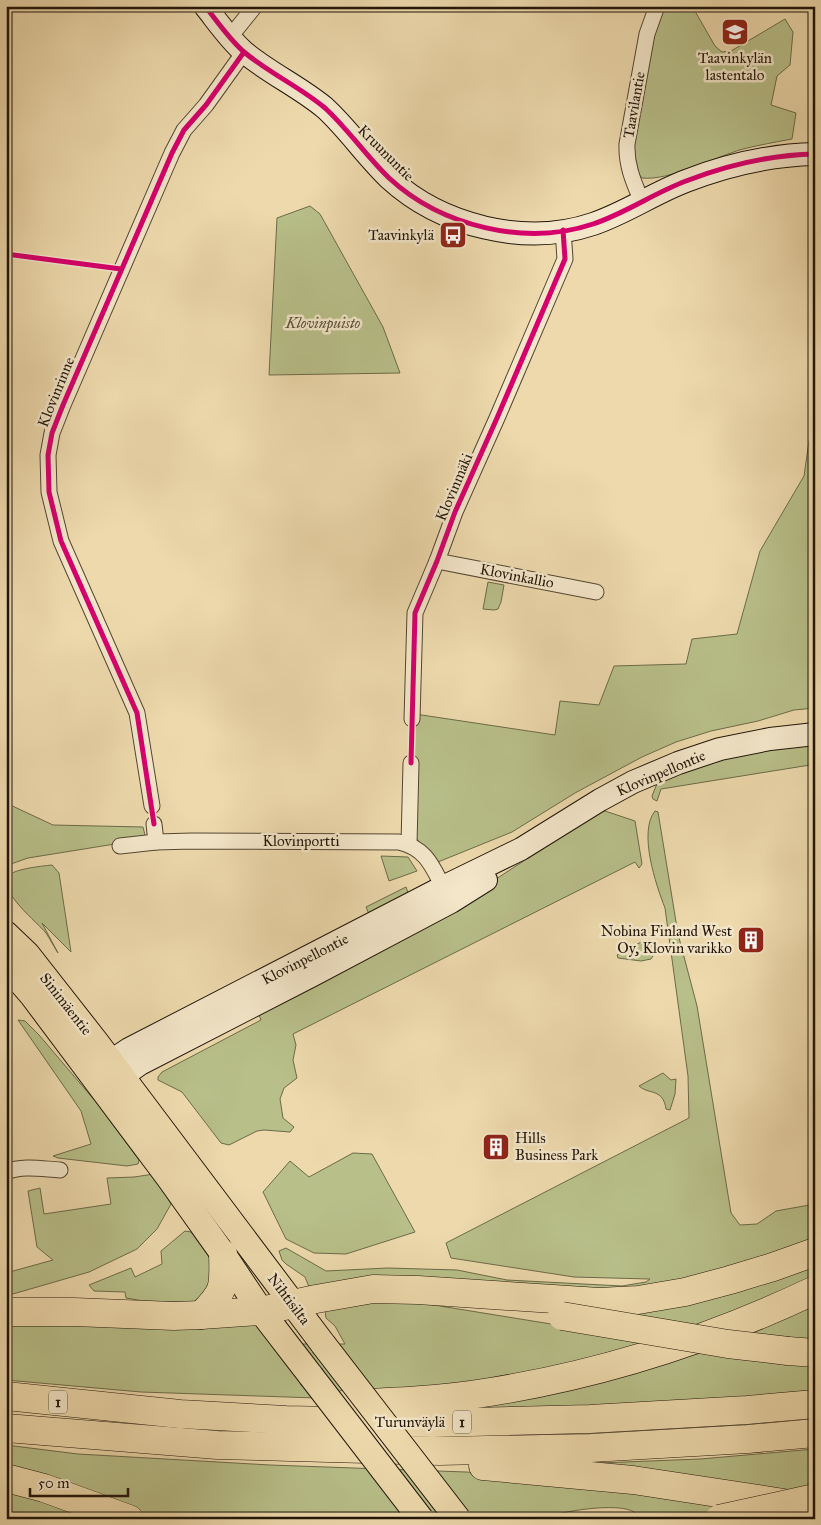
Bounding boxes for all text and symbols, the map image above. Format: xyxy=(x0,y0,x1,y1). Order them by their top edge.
school or university icon: Taavinkylän lastentalo xyxy=(720,17,750,47)
place label: Taavinkylän lastentalo xyxy=(698,49,772,84)
street label: Taavilantie xyxy=(619,70,649,140)
street label: Kruununtie xyxy=(354,121,418,185)
bus stop icon: Taavinkylä xyxy=(438,220,468,250)
place label: Taavinkylä xyxy=(368,226,435,244)
park label: Klovinpuisto xyxy=(285,314,361,333)
street label: Klovinrinne xyxy=(34,354,78,430)
street label: Klovinmäki xyxy=(432,450,476,524)
street label: Klovinkallio xyxy=(479,560,556,592)
street label: Klovinpellontie xyxy=(614,746,708,800)
street label: Klovinportti xyxy=(262,832,340,850)
place label: Nobina Finland West Oy, Klovin varikko xyxy=(601,922,733,957)
building icon: Nobina Finland West Oy, Klovin varikko xyxy=(736,925,766,955)
street label: Klovinpellontie xyxy=(259,929,351,989)
street label: Sinimäentie xyxy=(36,969,96,1039)
place label: Hills Business Park xyxy=(515,1129,598,1164)
building icon: Hills Business Park xyxy=(481,1132,511,1162)
street label: Nihtisilta xyxy=(264,1270,315,1329)
road number: 1 xyxy=(49,1390,67,1414)
road number: 1 xyxy=(453,1410,471,1434)
street label: Turunväylä xyxy=(375,1413,446,1431)
scale bar xyxy=(30,1465,128,1497)
text: 50 m xyxy=(38,1474,70,1492)

